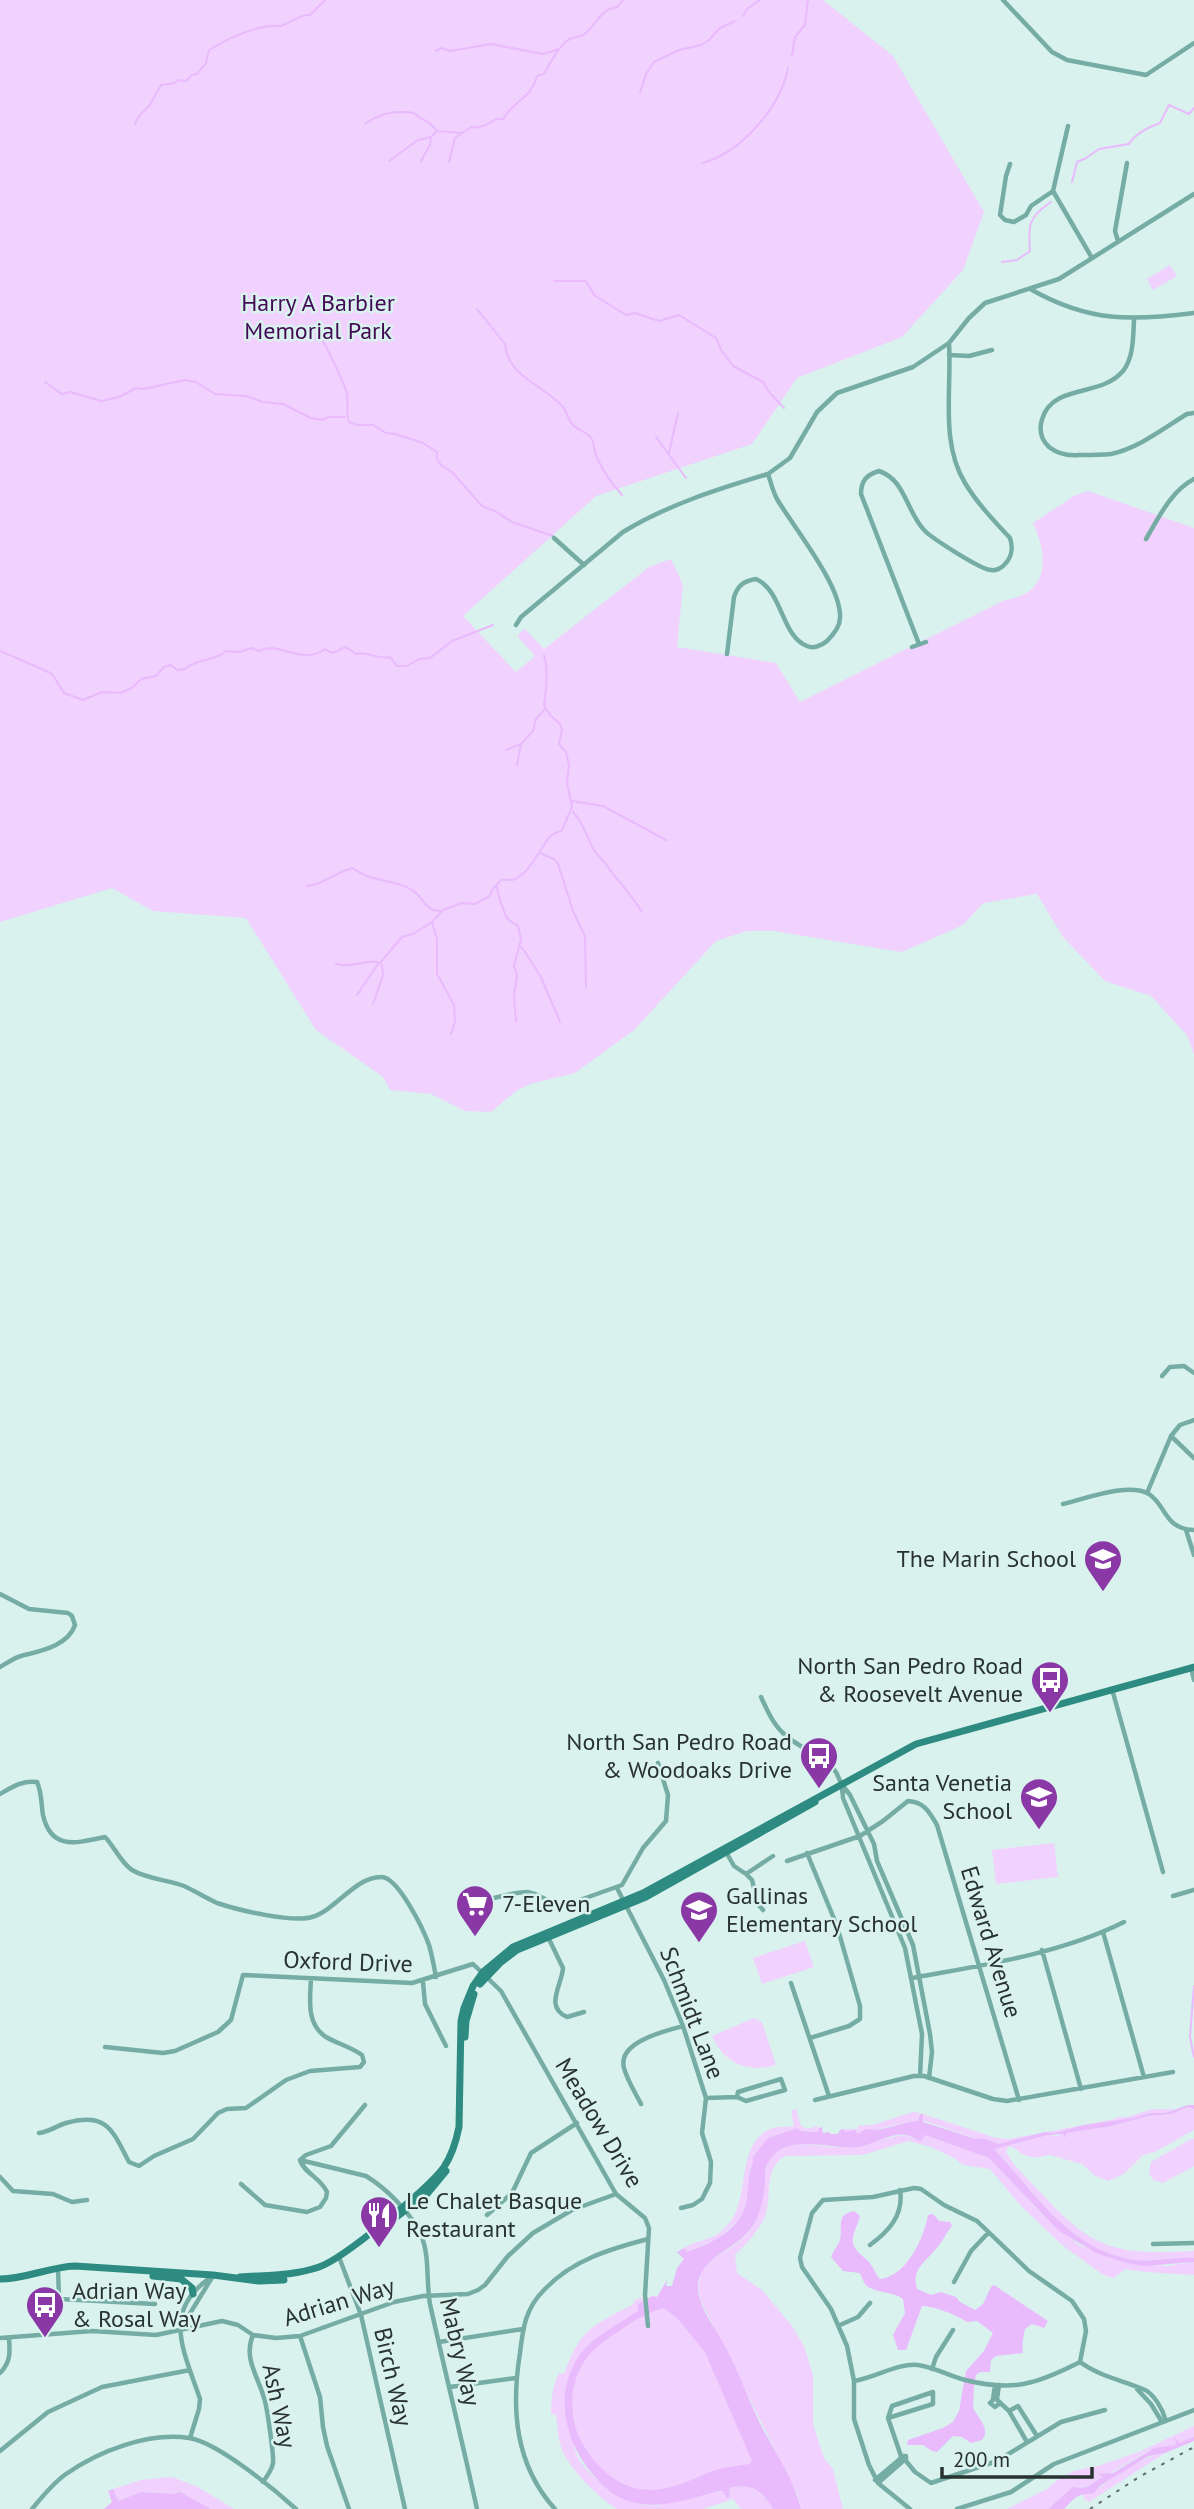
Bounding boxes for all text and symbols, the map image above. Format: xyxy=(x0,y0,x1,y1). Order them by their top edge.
park label: Harry A Barbier Memorial Park xyxy=(241,287,395,346)
school or university icon: The Marin School xyxy=(1082,1538,1124,1593)
place label: The Marin School xyxy=(897,1543,1076,1574)
place label: North San Pedro Road & Roosevelt Avenue xyxy=(797,1650,1023,1709)
bus stop icon: North San Pedro Road & Roosevelt Avenue xyxy=(1029,1659,1071,1714)
place label: North San Pedro Road & Woodoaks Drive xyxy=(566,1726,792,1785)
bus stop icon: North San Pedro Road & Woodoaks Drive xyxy=(798,1735,840,1790)
place label: Santa Venetia School xyxy=(872,1767,1012,1826)
school or university icon: Santa Venetia School xyxy=(1018,1776,1060,1831)
street label: Edward Avenue xyxy=(954,1862,1029,2021)
place label: Gallinas Elementary School xyxy=(726,1880,917,1939)
supermarket icon: 7-Eleven xyxy=(454,1883,496,1938)
place label: 7-Eleven xyxy=(502,1888,590,1919)
school or university icon: Gallinas Elementary School xyxy=(678,1889,720,1944)
street label: Schmidt Lane xyxy=(653,1942,732,2083)
street label: Oxford Drive xyxy=(283,1944,413,1979)
street label: Meadow Drive xyxy=(549,2052,650,2193)
place label: Le Chalet Basque Restaurant xyxy=(406,2185,582,2244)
restaurant icon: Le Chalet Basque Restaurant xyxy=(358,2194,400,2249)
street label: Adrian Way xyxy=(280,2270,398,2333)
place label: Adrian Way & Rosal Way xyxy=(72,2275,201,2334)
bus stop icon: Adrian Way & Rosal Way xyxy=(24,2284,66,2339)
street label: Mabry Way xyxy=(433,2295,488,2409)
street label: Birch Way xyxy=(367,2324,420,2429)
street label: Ash Way xyxy=(255,2361,304,2451)
scale bar xyxy=(942,2436,1092,2480)
text: 200 m xyxy=(953,2446,1010,2473)

